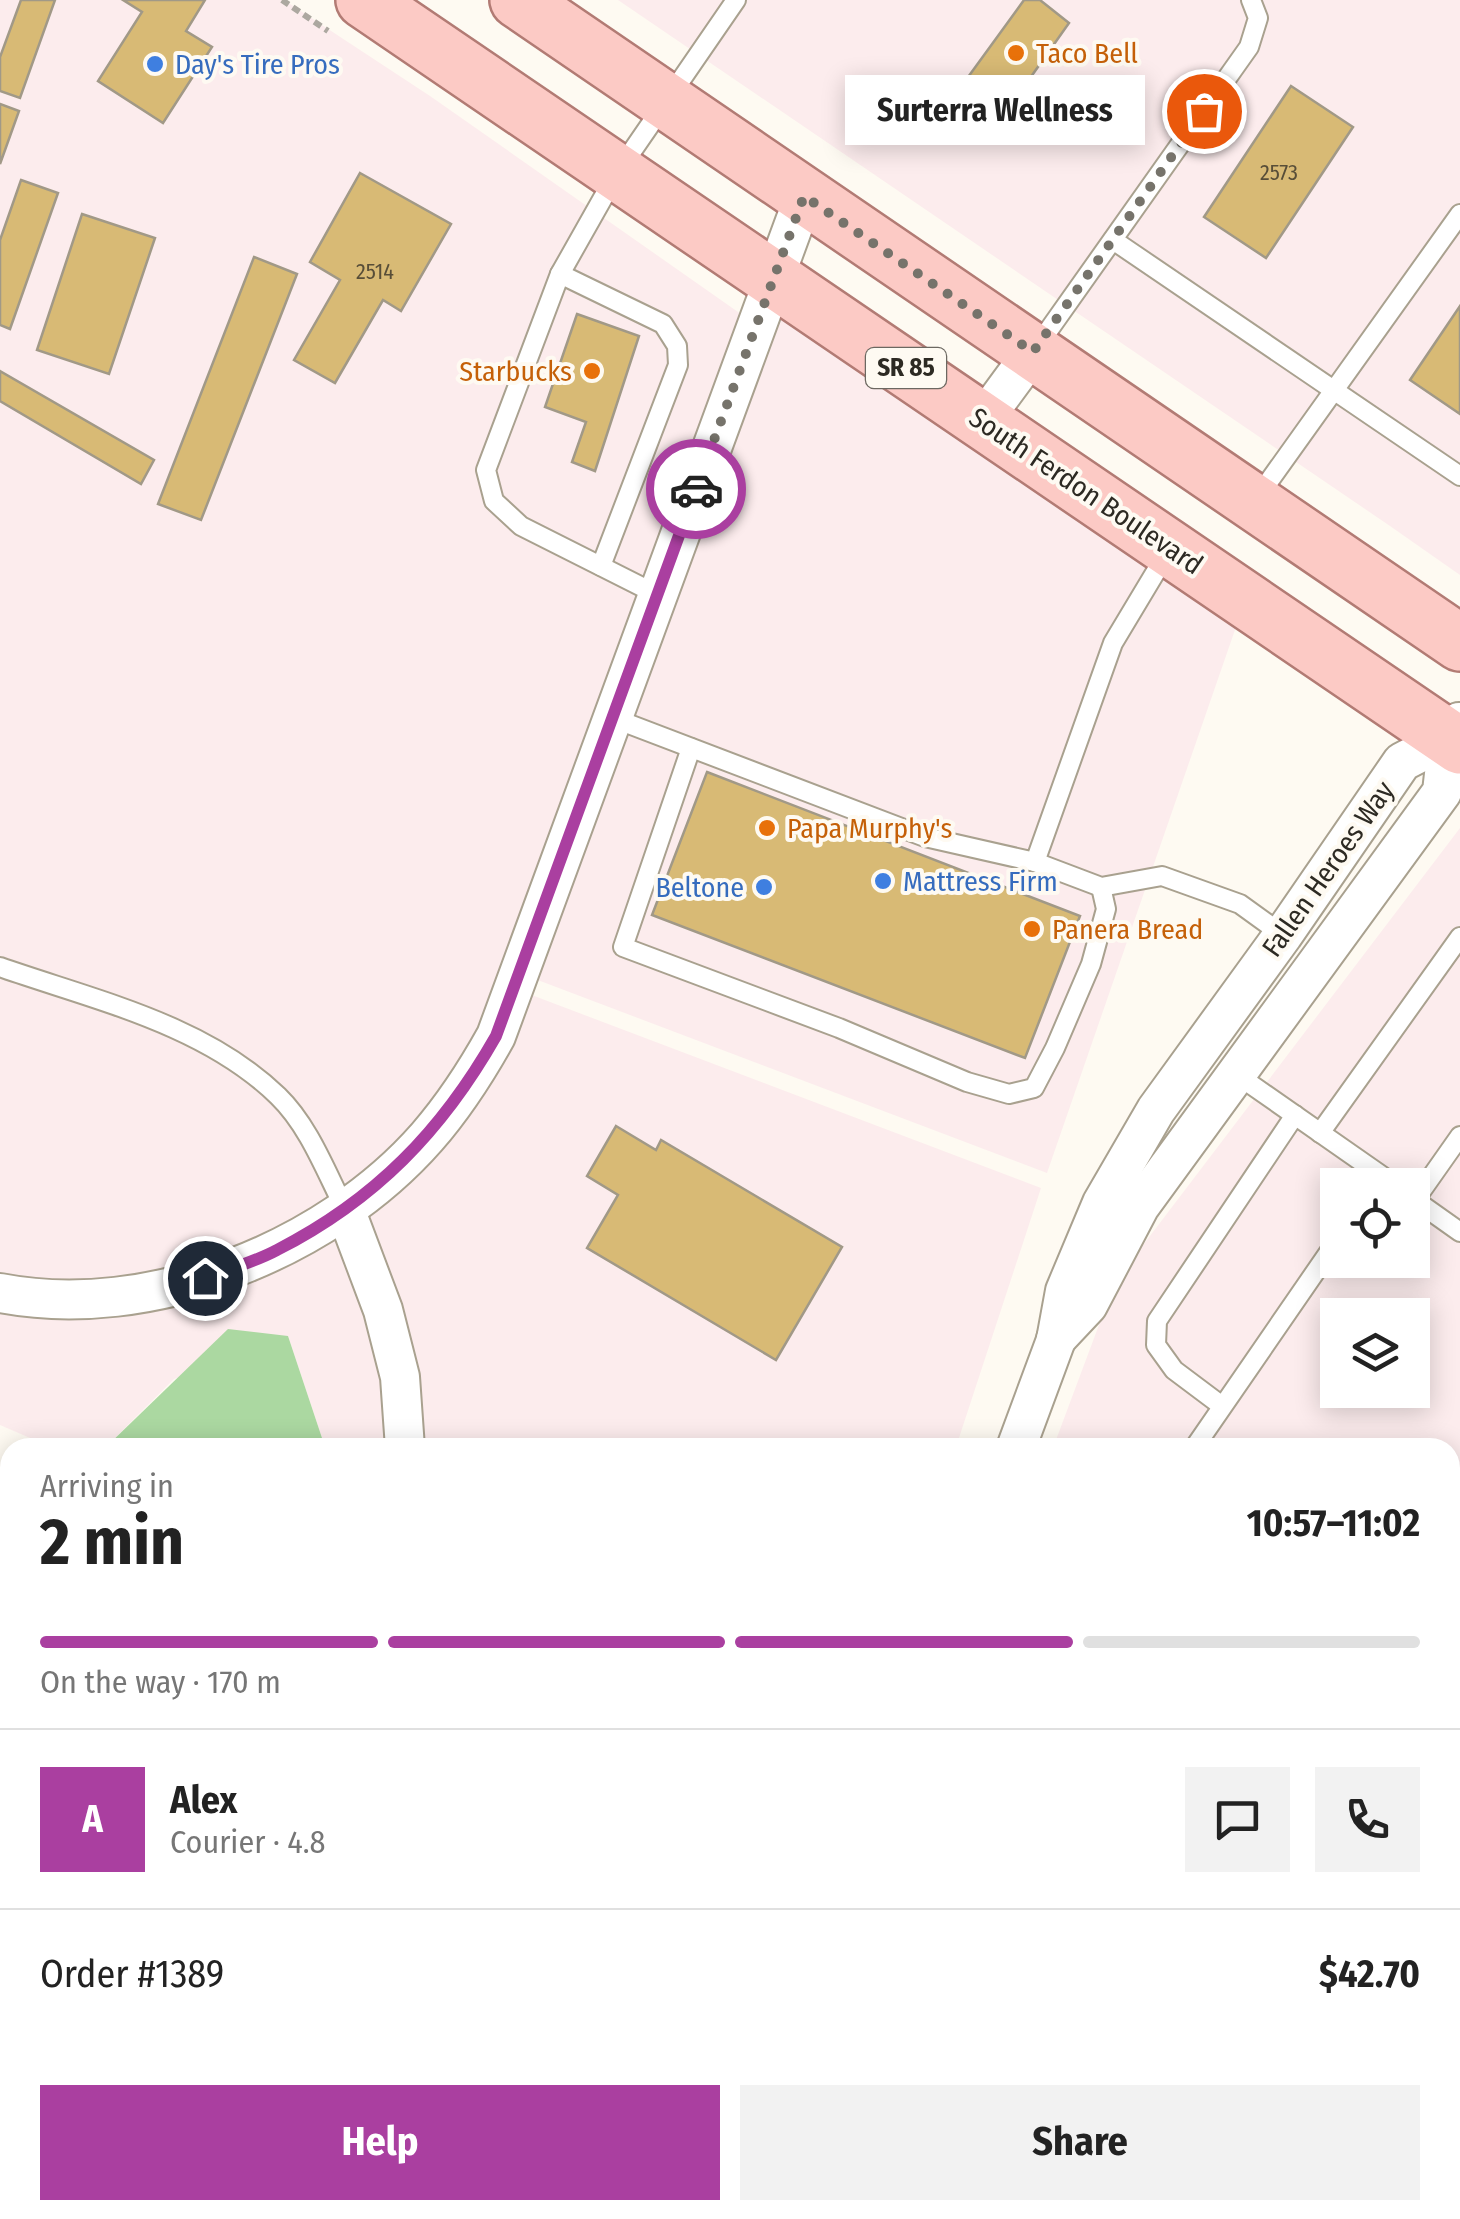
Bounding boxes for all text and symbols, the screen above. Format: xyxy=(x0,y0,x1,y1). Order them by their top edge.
place label: Taco Bell xyxy=(1036,37,1138,70)
marker: Taco Bell xyxy=(1005,42,1027,64)
place label: Day's Tire Pros xyxy=(175,48,340,81)
marker: Day's Tire Pros xyxy=(144,53,166,75)
pin xyxy=(1162,69,1247,154)
callout: Surterra Wellness xyxy=(844,76,1144,146)
icon: bag xyxy=(1177,84,1232,139)
text: Surterra Wellness xyxy=(877,91,1113,129)
house number: 2573 xyxy=(1260,159,1298,186)
house number: 2514 xyxy=(356,258,394,285)
road number: SR 85 xyxy=(866,348,946,388)
place label: Starbucks xyxy=(459,355,572,388)
marker: Starbucks xyxy=(581,360,603,382)
street label: South Ferdon Boulevard xyxy=(963,401,1209,581)
courier xyxy=(646,439,746,539)
icon: car xyxy=(669,462,724,517)
street label: Fallen Heroes Way xyxy=(1255,774,1401,963)
place label: Papa Murphy's xyxy=(787,812,952,845)
marker: Papa Murphy's xyxy=(756,817,778,839)
place label: Mattress Firm xyxy=(903,865,1058,898)
marker: Mattress Firm xyxy=(872,870,894,892)
place label: Beltone xyxy=(655,871,744,904)
marker: Beltone xyxy=(753,876,775,898)
place label: Panera Bread xyxy=(1052,913,1203,946)
marker: Panera Bread xyxy=(1021,918,1043,940)
map controls xyxy=(1320,1168,1430,1408)
button: locate xyxy=(1320,1168,1430,1278)
pin xyxy=(163,1236,248,1321)
icon: home xyxy=(178,1251,233,1306)
button: layers xyxy=(1320,1298,1430,1408)
text: Arriving in xyxy=(40,1467,174,1505)
text: 10:57–11:02 xyxy=(1247,1500,1420,1546)
text: 2 min xyxy=(40,1503,184,1581)
text: On the way · 170 m xyxy=(40,1663,281,1701)
button: chat xyxy=(1185,1767,1290,1872)
button: phone xyxy=(1315,1767,1420,1872)
text: Alex xyxy=(170,1777,237,1823)
text: A xyxy=(82,1796,103,1842)
text: Courier · 4.8 xyxy=(170,1823,326,1861)
text: Order #1389 xyxy=(40,1951,224,1997)
text: $42.70 xyxy=(1319,1951,1420,1997)
button: Help xyxy=(40,2085,720,2200)
button: Share xyxy=(740,2085,1420,2200)

